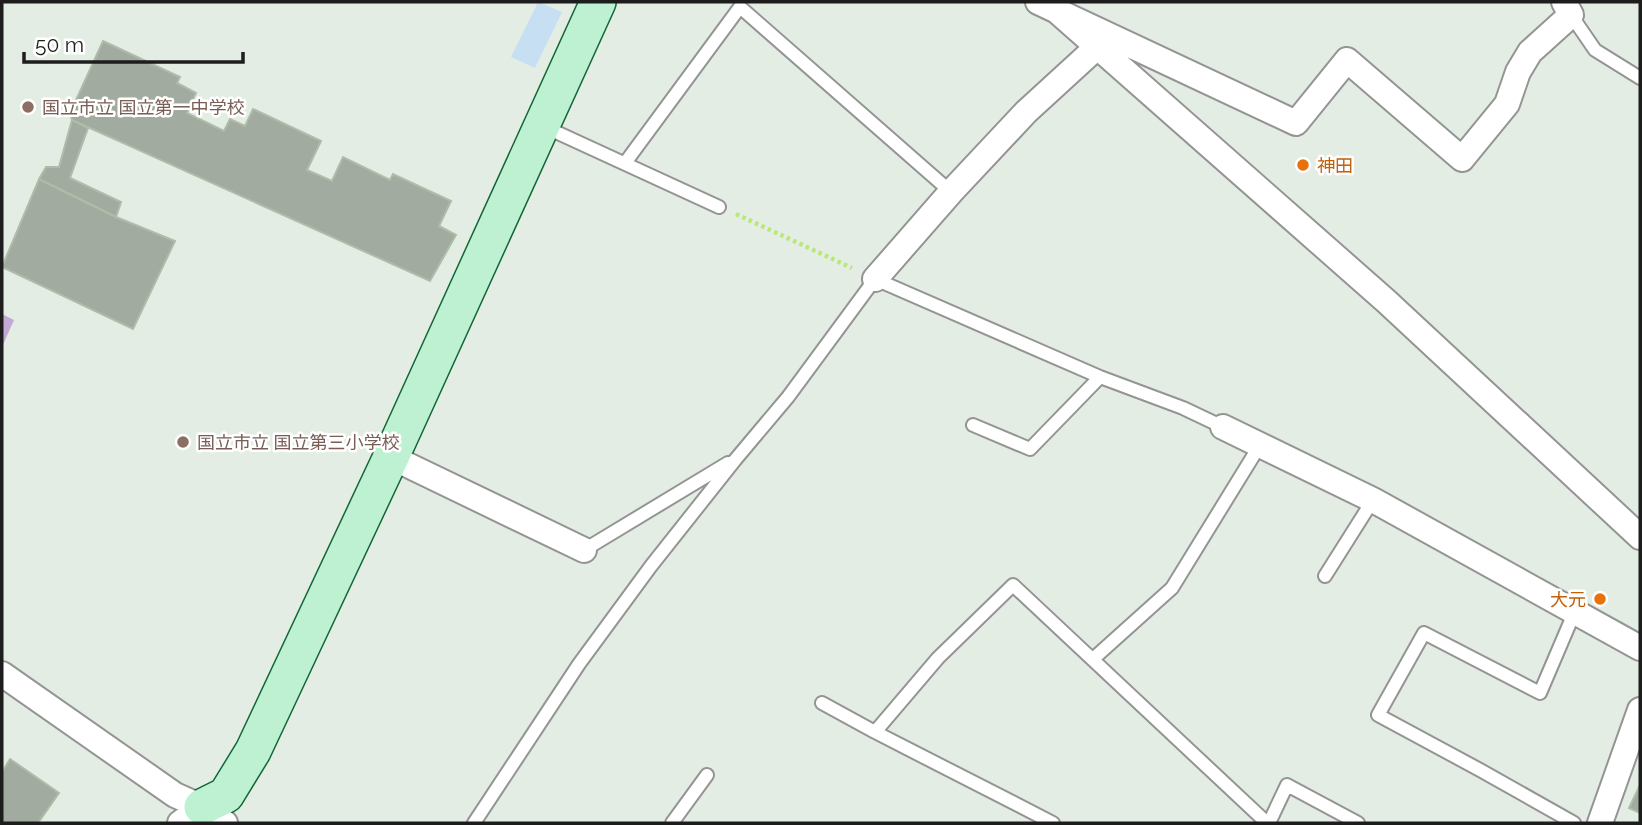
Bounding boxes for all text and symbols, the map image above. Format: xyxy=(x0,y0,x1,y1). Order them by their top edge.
scale bar xyxy=(24,21,243,65)
text: 50 m xyxy=(35,32,84,57)
place label: 国立市立 国立第一中学校 xyxy=(42,97,245,118)
marker: 国立市立 国立第一中学校 xyxy=(20,99,36,115)
place label: 神田 xyxy=(1317,155,1353,176)
marker: 神田 xyxy=(1295,157,1311,173)
place label: 国立市立 国立第三小学校 xyxy=(197,432,400,453)
marker: 国立市立 国立第三小学校 xyxy=(175,434,191,450)
place label: 大元 xyxy=(1550,589,1586,610)
marker: 大元 xyxy=(1592,591,1608,607)

